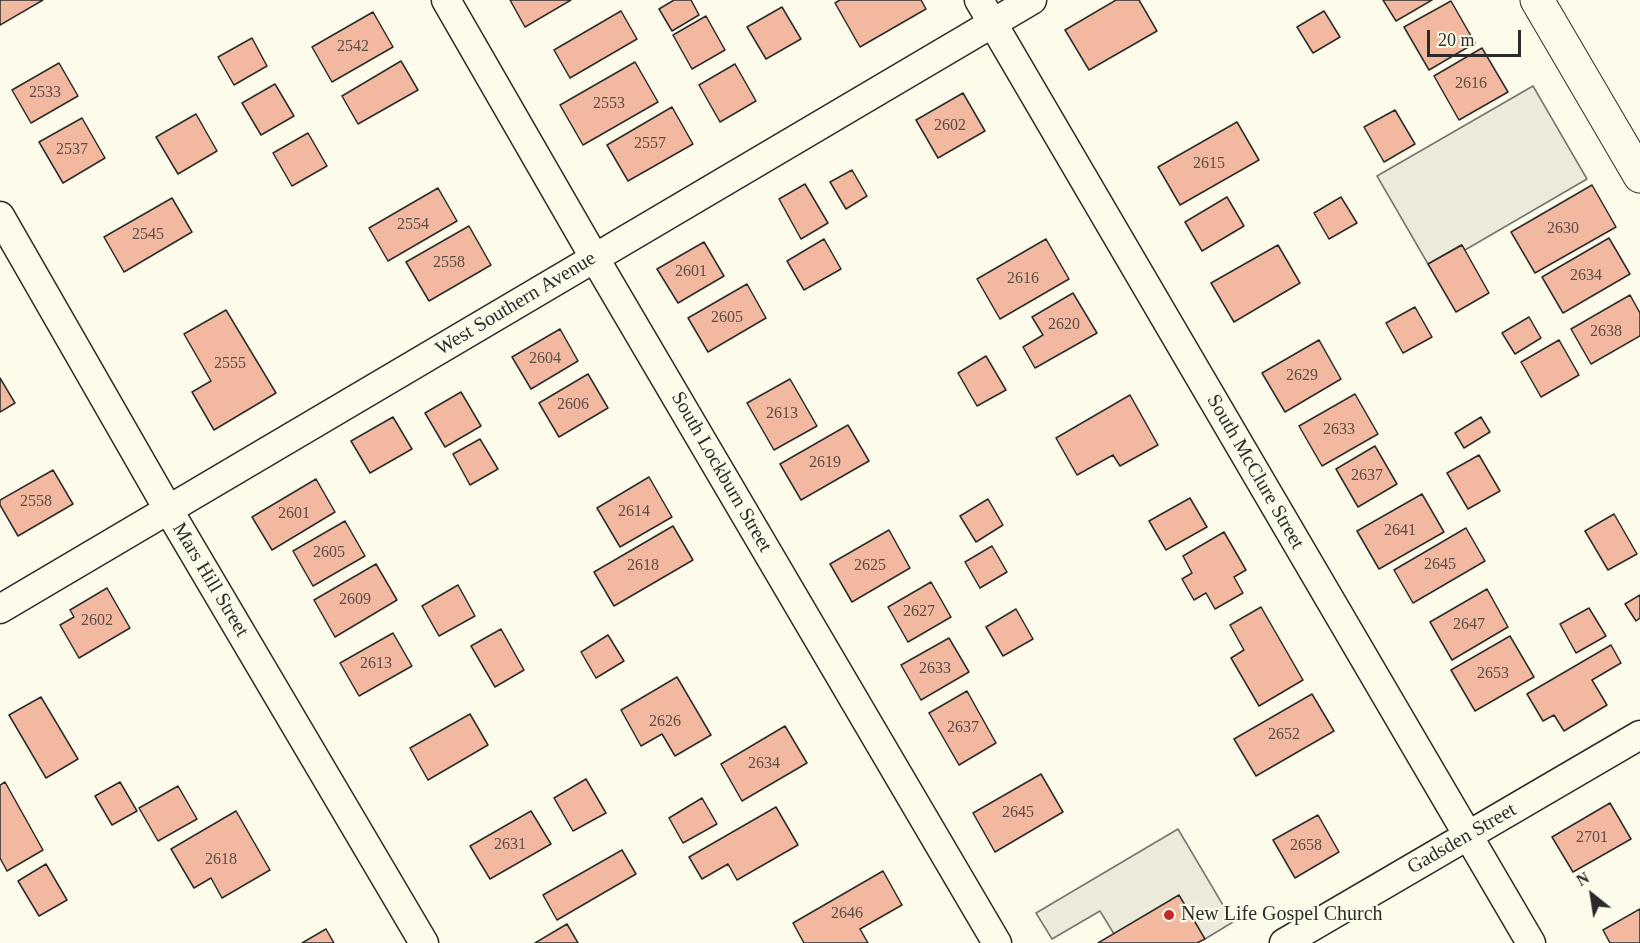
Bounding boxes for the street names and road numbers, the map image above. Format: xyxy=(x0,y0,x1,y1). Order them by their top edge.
street label: West Southern Avenue xyxy=(432,247,600,361)
street label: South Lockburn Street xyxy=(665,388,777,556)
street label: South McClure Street xyxy=(1201,390,1309,554)
street label: Mars Hill Street xyxy=(167,519,253,641)
street label: Gadsden Street xyxy=(1403,798,1521,880)

